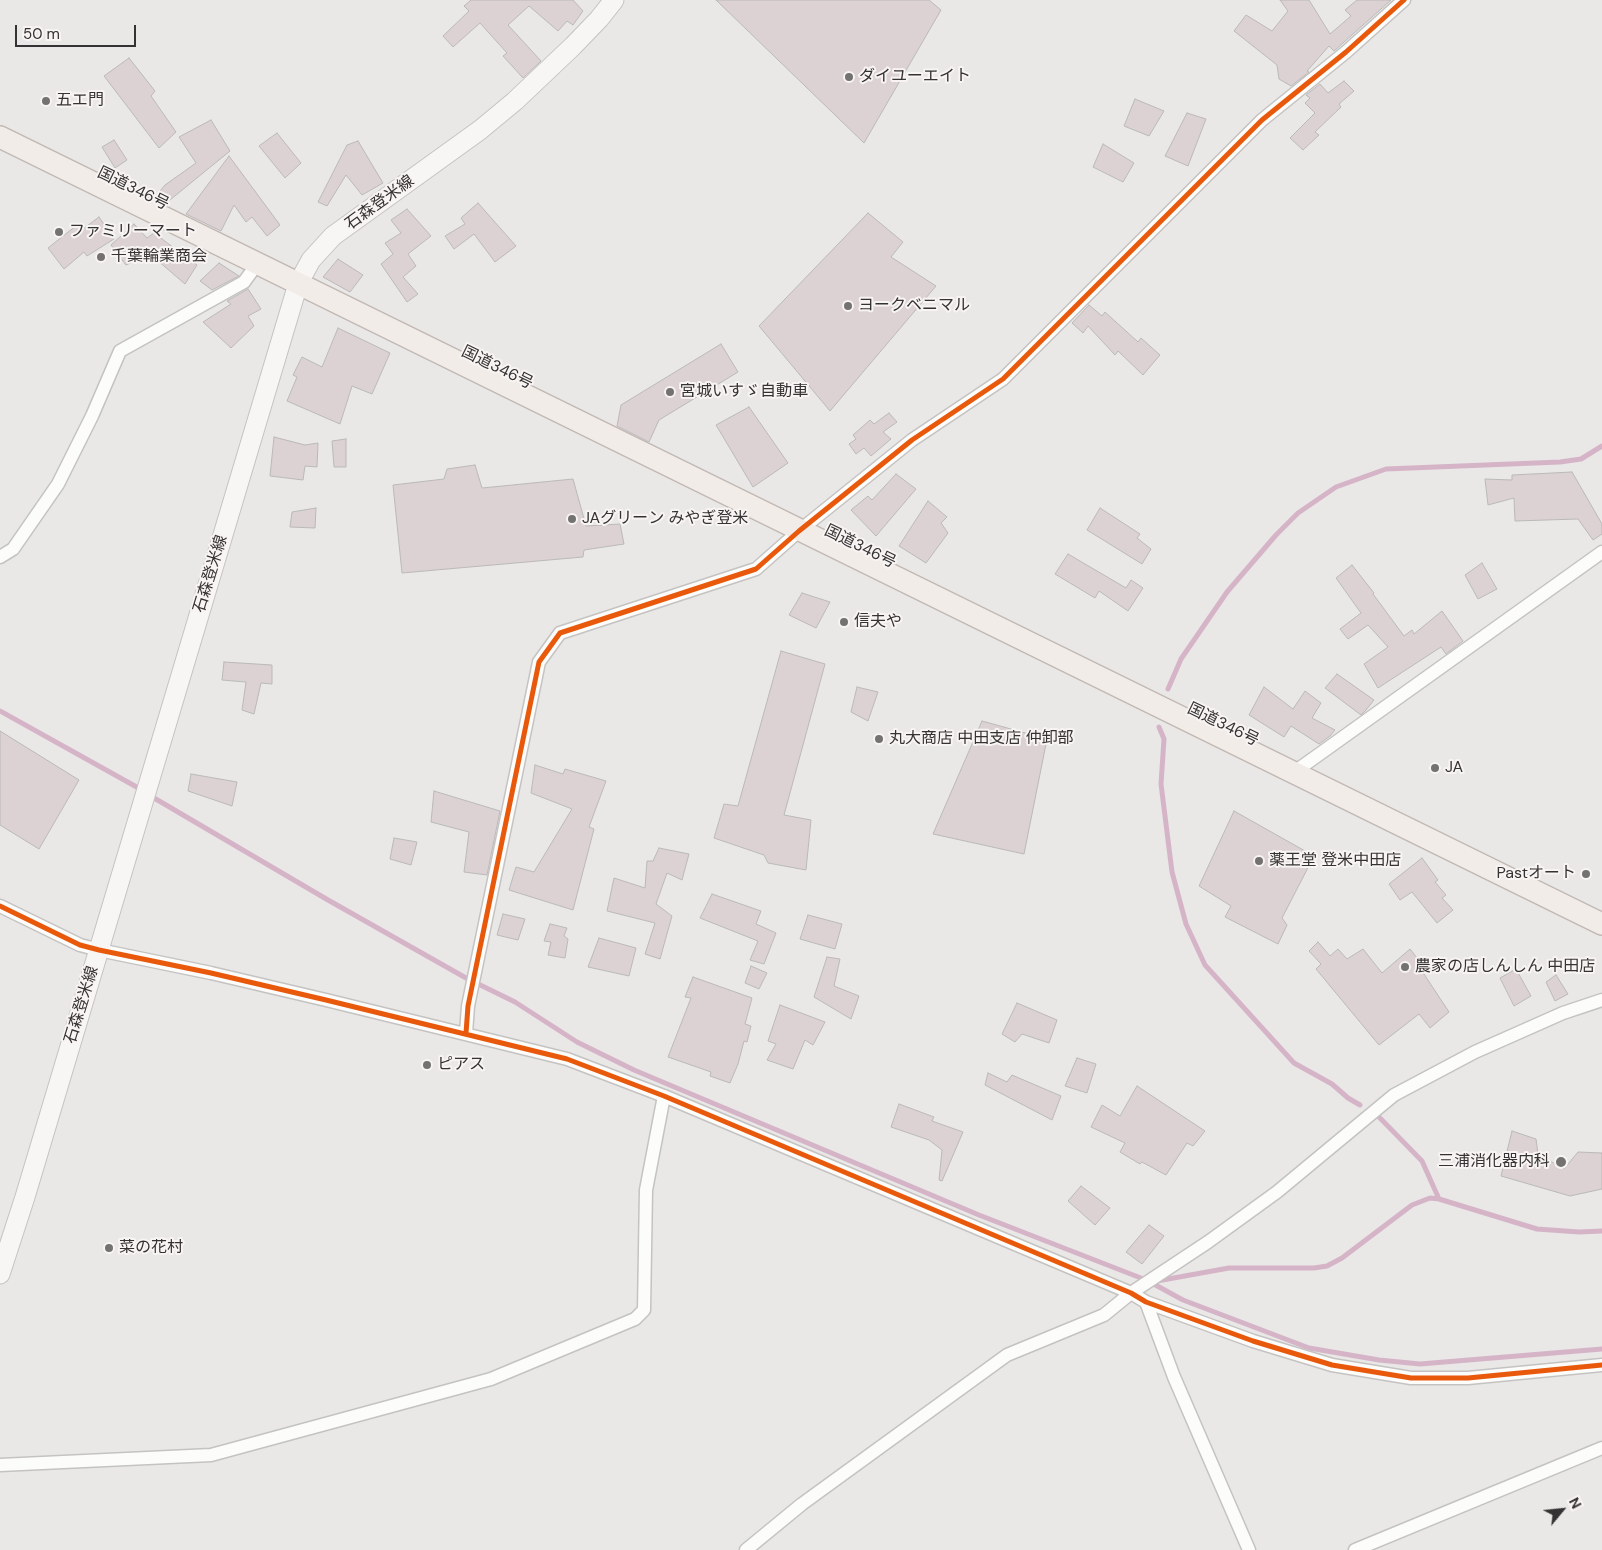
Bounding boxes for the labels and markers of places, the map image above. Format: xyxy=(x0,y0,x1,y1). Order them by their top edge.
place label: ダイユーエイト xyxy=(859,67,971,87)
marker: ダイユーエイト xyxy=(843,71,855,83)
place label: 五エ門 xyxy=(56,91,104,111)
marker: 五エ門 xyxy=(40,95,52,107)
place label: ファミリーマート xyxy=(69,222,197,242)
marker: ファミリーマート xyxy=(53,226,65,238)
place label: 千葉輪業商会 xyxy=(111,247,207,267)
marker: 千葉輪業商会 xyxy=(95,251,107,263)
place label: ヨークベニマル xyxy=(858,296,970,316)
marker: ヨークベニマル xyxy=(842,300,854,312)
place label: 宮城いすゞ自動車 xyxy=(680,382,808,402)
marker: 宮城いすゞ自動車 xyxy=(664,386,676,398)
place label: JAグリーン みやぎ登米 xyxy=(582,509,748,529)
marker: JAグリーン みやぎ登米 xyxy=(566,513,578,525)
place label: 信夫や xyxy=(854,612,902,632)
marker: 信夫や xyxy=(838,616,850,628)
place label: 丸大商店 中田支店 仲卸部 xyxy=(889,729,1074,749)
marker: 丸大商店 中田支店 仲卸部 xyxy=(873,733,885,745)
place label: JA xyxy=(1445,758,1463,778)
marker: JA xyxy=(1429,762,1441,774)
place label: 薬王堂 登米中田店 xyxy=(1269,851,1401,871)
marker: 薬王堂 登米中田店 xyxy=(1253,855,1265,867)
place label: Pastオート xyxy=(1496,864,1576,884)
marker: Pastオート xyxy=(1580,868,1592,880)
place label: 農家の店しんしん 中田店 xyxy=(1415,957,1595,977)
marker: 農家の店しんしん 中田店 xyxy=(1399,961,1411,973)
place label: ピアス xyxy=(437,1055,485,1075)
marker: ピアス xyxy=(421,1059,433,1071)
place label: 三浦消化器内科 xyxy=(1438,1152,1550,1172)
marker: 三浦消化器内科 xyxy=(1554,1155,1568,1169)
place label: 菜の花村 xyxy=(119,1238,183,1258)
marker: 菜の花村 xyxy=(103,1242,115,1254)

